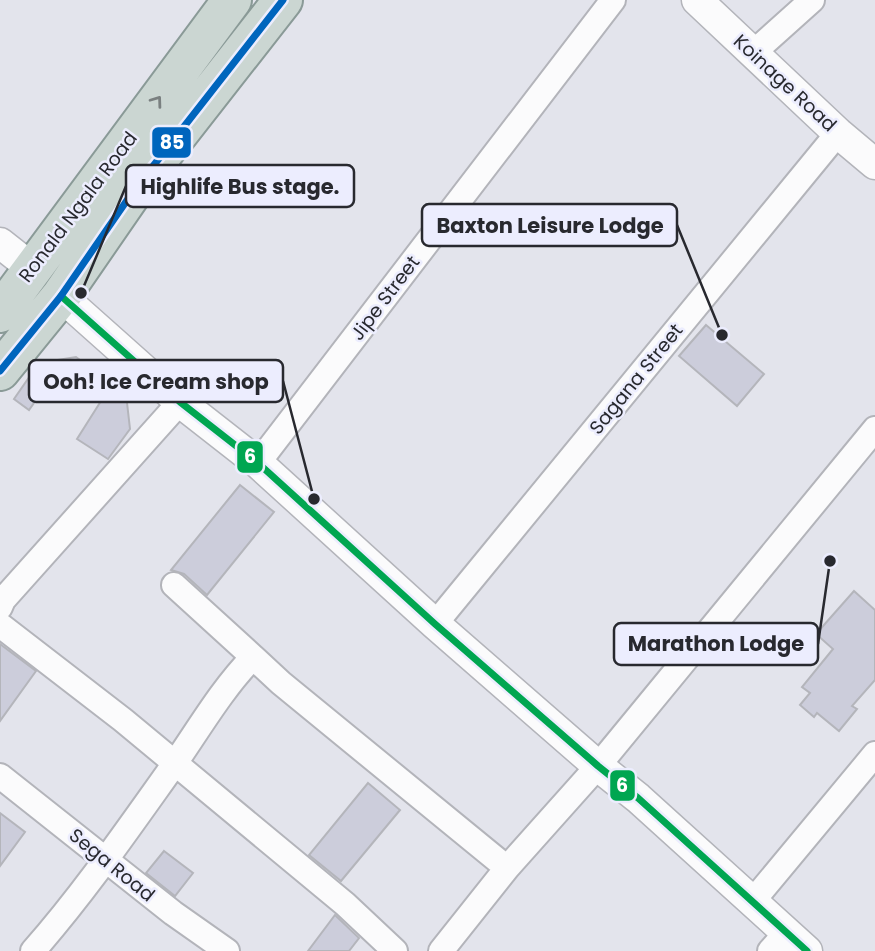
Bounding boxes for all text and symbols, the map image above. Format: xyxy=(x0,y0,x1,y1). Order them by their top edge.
street label: Koinage Road xyxy=(727,28,843,138)
one-way arrow xyxy=(149,96,162,108)
street label: Ronald Ngala Road xyxy=(12,126,144,288)
line badge: 85 xyxy=(151,126,192,159)
text: 85 xyxy=(160,129,184,156)
callout: Highlife Bus stage. xyxy=(126,165,354,207)
text: Highlife Bus stage. xyxy=(140,172,340,201)
callout: Baxton Leisure Lodge xyxy=(422,204,677,246)
text: Baxton Leisure Lodge xyxy=(436,211,664,240)
street label: Jipe Street xyxy=(344,250,426,346)
street label: Sagana Street xyxy=(583,318,689,440)
callout: Ooh! Ice Cream shop xyxy=(29,360,283,402)
text: Ooh! Ice Cream shop xyxy=(43,367,269,396)
line badge: 6 xyxy=(236,440,264,474)
text: 6 xyxy=(244,443,256,470)
callout: Marathon Lodge xyxy=(614,623,818,665)
text: Marathon Lodge xyxy=(628,629,804,658)
line badge: 6 xyxy=(609,769,636,802)
text: 6 xyxy=(616,772,628,799)
street label: Sega Road xyxy=(63,822,161,908)

